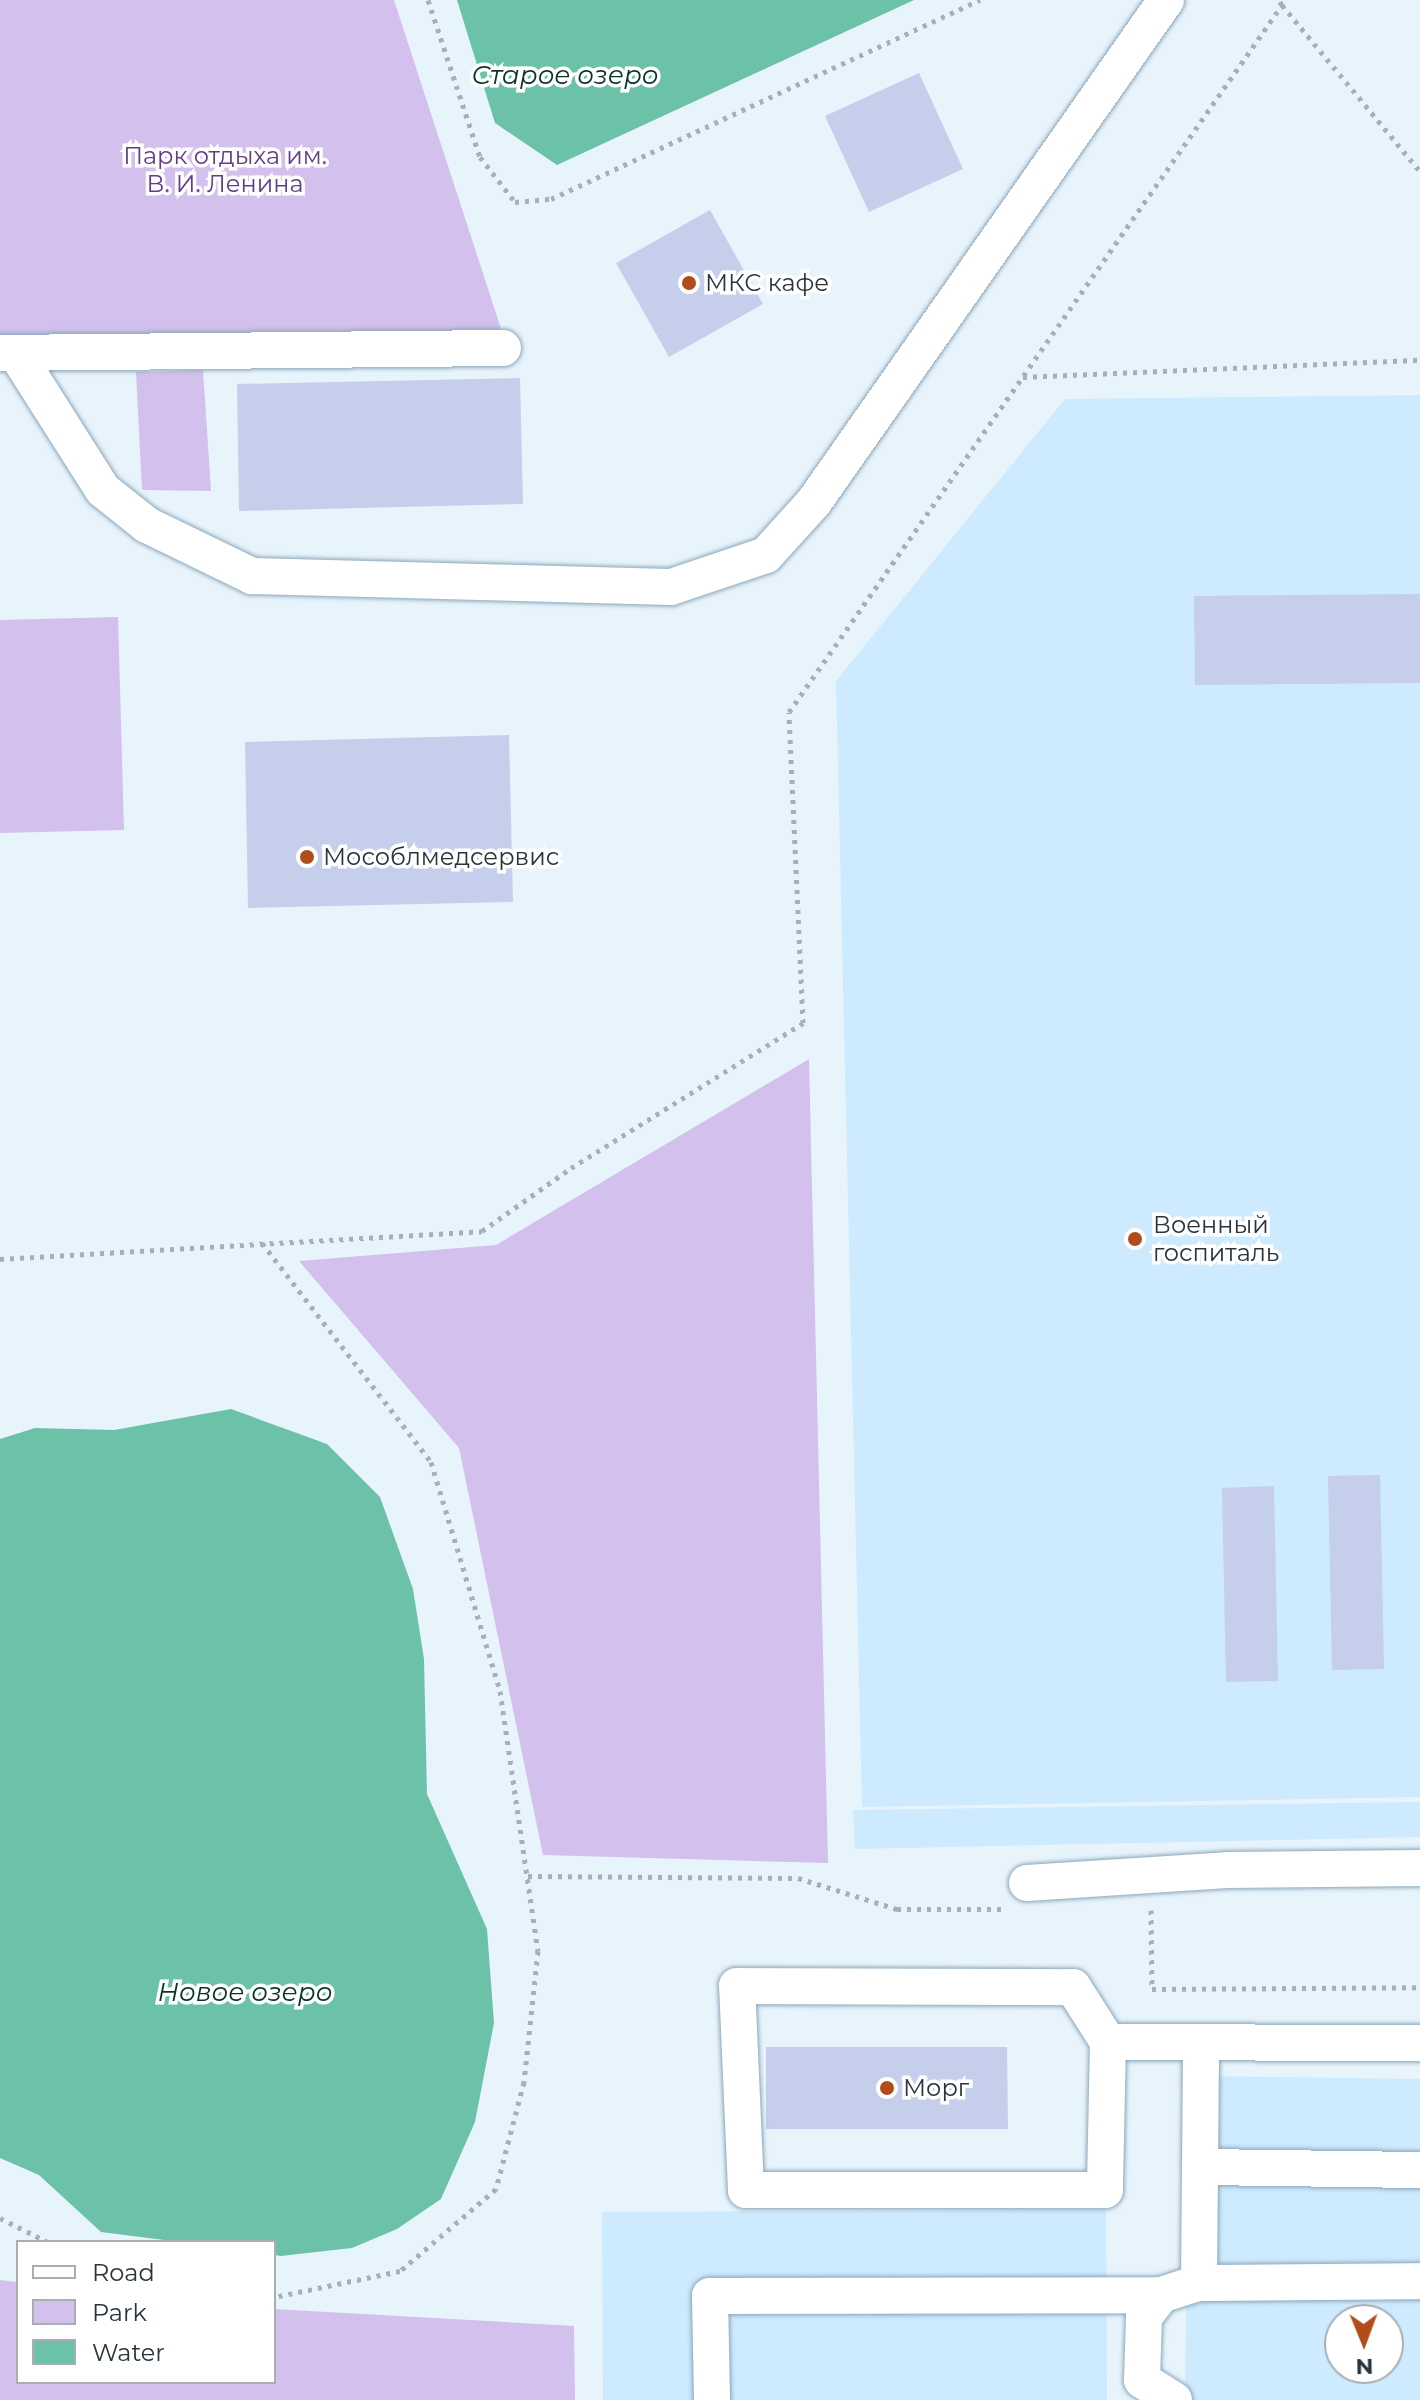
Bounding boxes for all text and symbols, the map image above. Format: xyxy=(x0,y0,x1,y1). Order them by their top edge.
water label: Старое озеро xyxy=(471,60,659,92)
park label: Парк отдыха им. В. И. Ленина xyxy=(123,142,327,198)
place label: МКС кафе xyxy=(705,269,829,297)
marker: МКС кафе xyxy=(680,274,698,292)
place label: Мособлмедсервис xyxy=(323,843,559,871)
marker: Мособлмедсервис xyxy=(298,848,316,866)
place label: Военный госпиталь xyxy=(1153,1211,1279,1267)
marker: Военный госпиталь xyxy=(1124,1228,1146,1250)
water label: Новое озеро xyxy=(158,1977,332,2009)
place label: Морг xyxy=(903,2074,969,2102)
marker: Морг xyxy=(878,2079,896,2097)
legend xyxy=(16,2240,276,2384)
text: Road xyxy=(92,2258,155,2287)
text: Park xyxy=(92,2298,147,2327)
north arrow xyxy=(1324,2304,1404,2384)
text: Water xyxy=(92,2338,165,2367)
text: N xyxy=(1355,2353,1374,2380)

